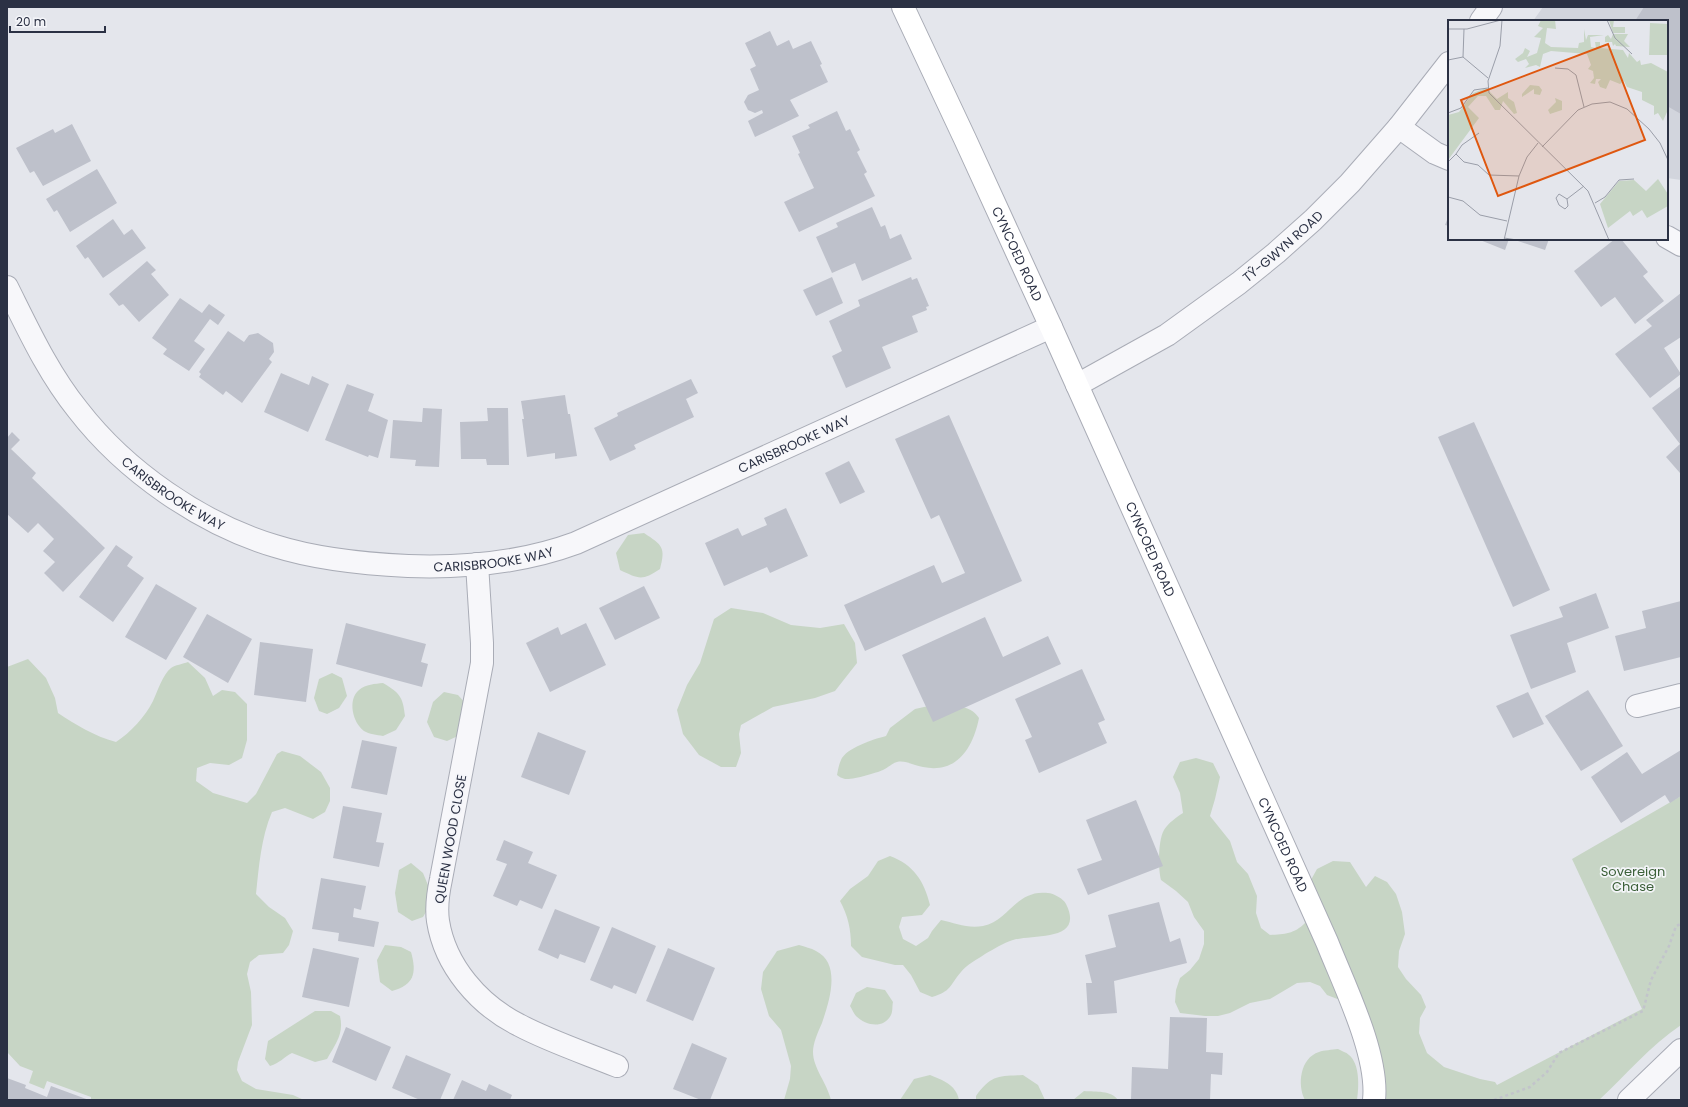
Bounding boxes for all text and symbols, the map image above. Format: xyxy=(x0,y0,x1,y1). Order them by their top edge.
scale bar xyxy=(10,8,105,34)
text: 20 m xyxy=(16,13,46,30)
inset map xyxy=(1448,20,1668,240)
street label: CYNCOED ROAD xyxy=(987,203,1047,304)
street label: TŶ-GWYN ROAD xyxy=(1239,206,1327,287)
street label: CARISBROOKE WAY xyxy=(735,411,853,478)
street label: CARISBROOKE WAY xyxy=(117,452,228,535)
street label: CYNCOED ROAD xyxy=(1121,499,1180,600)
street label: CARISBROOKE WAY xyxy=(433,542,556,576)
street label: QUEEN WOOD CLOSE xyxy=(430,773,471,905)
street label: CYNCOED ROAD xyxy=(1253,794,1313,896)
park label: Sovereign Chase xyxy=(1601,862,1665,896)

